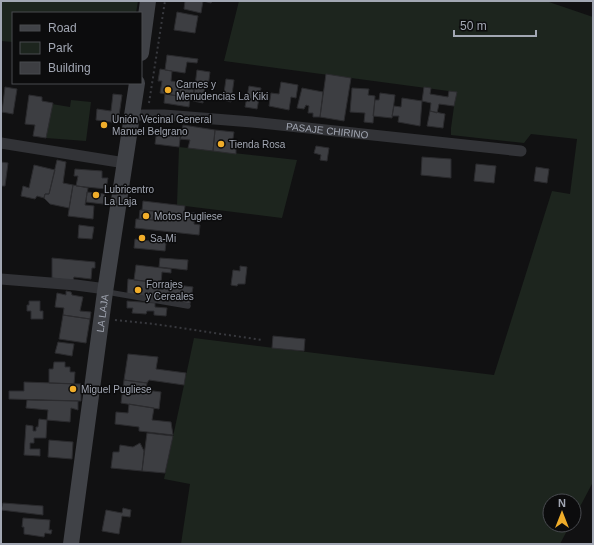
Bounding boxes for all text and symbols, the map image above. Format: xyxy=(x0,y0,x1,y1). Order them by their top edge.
legend xyxy=(12,12,142,84)
scale bar xyxy=(454,12,536,38)
text: 50 m xyxy=(460,19,487,33)
text: Road xyxy=(48,21,77,35)
text: Park xyxy=(48,41,74,55)
text: Building xyxy=(48,61,91,75)
place label: Carnes y Menudencias La Kiki xyxy=(176,79,268,102)
marker: Carnes y Menudencias La Kiki xyxy=(163,85,173,95)
place label: Unión Vecinal General Manuel Belgrano xyxy=(112,114,212,137)
marker: Unión Vecinal General Manuel Belgrano xyxy=(99,120,109,130)
street label: PASAJE CHIRINO xyxy=(286,120,369,140)
marker: Tienda Rosa xyxy=(216,139,226,149)
place label: Tienda Rosa xyxy=(229,139,286,150)
place label: Lubricentro La Laja xyxy=(104,184,154,207)
marker: Lubricentro La Laja xyxy=(91,190,101,200)
marker: Motos Pugliese xyxy=(141,211,151,221)
place label: Motos Pugliese xyxy=(154,211,223,222)
marker: Sa-Mi xyxy=(137,233,147,243)
place label: Sa-Mi xyxy=(150,233,176,244)
place label: Forrajes y Cereales xyxy=(146,279,194,302)
marker: Forrajes y Cereales xyxy=(133,285,143,295)
street label: LA LAJA xyxy=(94,293,110,333)
marker: Miguel Pugliese xyxy=(68,384,78,394)
place label: Miguel Pugliese xyxy=(81,384,152,395)
north arrow xyxy=(542,493,582,533)
text: N xyxy=(558,497,566,509)

